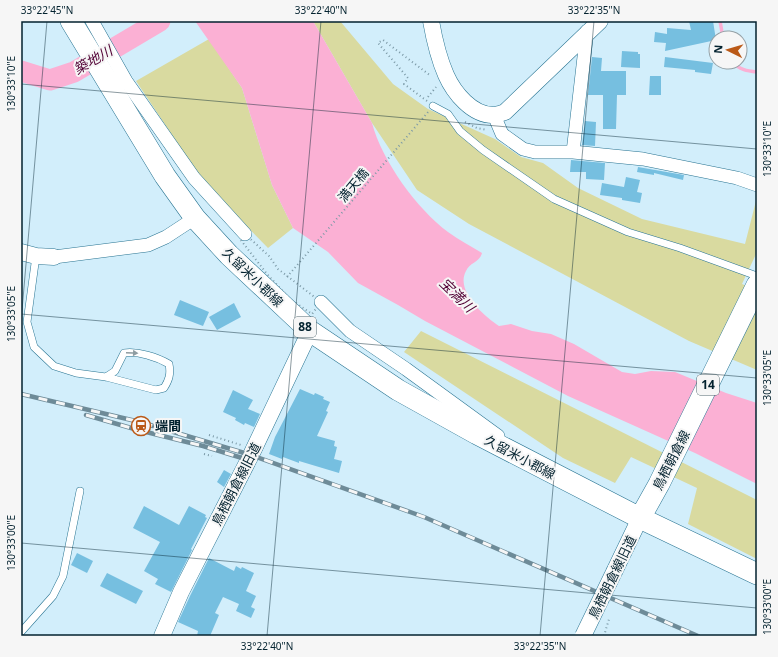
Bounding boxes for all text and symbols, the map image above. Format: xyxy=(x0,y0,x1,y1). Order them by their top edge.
text: 33°22'45"N xyxy=(21,3,73,17)
text: 33°22'40"N xyxy=(295,3,347,17)
text: 33°22'35"N xyxy=(568,3,620,17)
north arrow xyxy=(708,30,748,70)
water label: 築地川 xyxy=(70,40,117,78)
text: N xyxy=(710,44,725,54)
text: 130°33'10"E xyxy=(4,56,18,112)
text: 130°33'10"E xyxy=(760,121,774,177)
street label: 満天橋 xyxy=(334,164,372,206)
street label: 久留米小郡線 xyxy=(219,243,287,311)
water label: 宝満川 xyxy=(436,273,480,317)
text: 130°33'05"E xyxy=(4,286,18,342)
road number: 88 xyxy=(294,317,316,337)
one-way arrow xyxy=(125,350,138,357)
text: 130°33'05"E xyxy=(760,350,774,406)
road number: 14 xyxy=(697,375,719,395)
station icon: 端間 xyxy=(130,415,152,437)
place label: 端間 xyxy=(155,417,181,435)
street label: 鳥栖朝倉線 xyxy=(648,427,694,493)
street label: 久留米小郡線 xyxy=(481,431,559,483)
street label: 鳥栖朝倉線旧道 xyxy=(207,439,265,529)
text: 130°33'00"E xyxy=(4,515,18,571)
street label: 鳥栖朝倉線旧道 xyxy=(584,532,640,622)
text: 130°33'00"E xyxy=(760,579,774,635)
text: 33°22'40"N xyxy=(241,639,293,653)
text: 33°22'35"N xyxy=(514,639,566,653)

